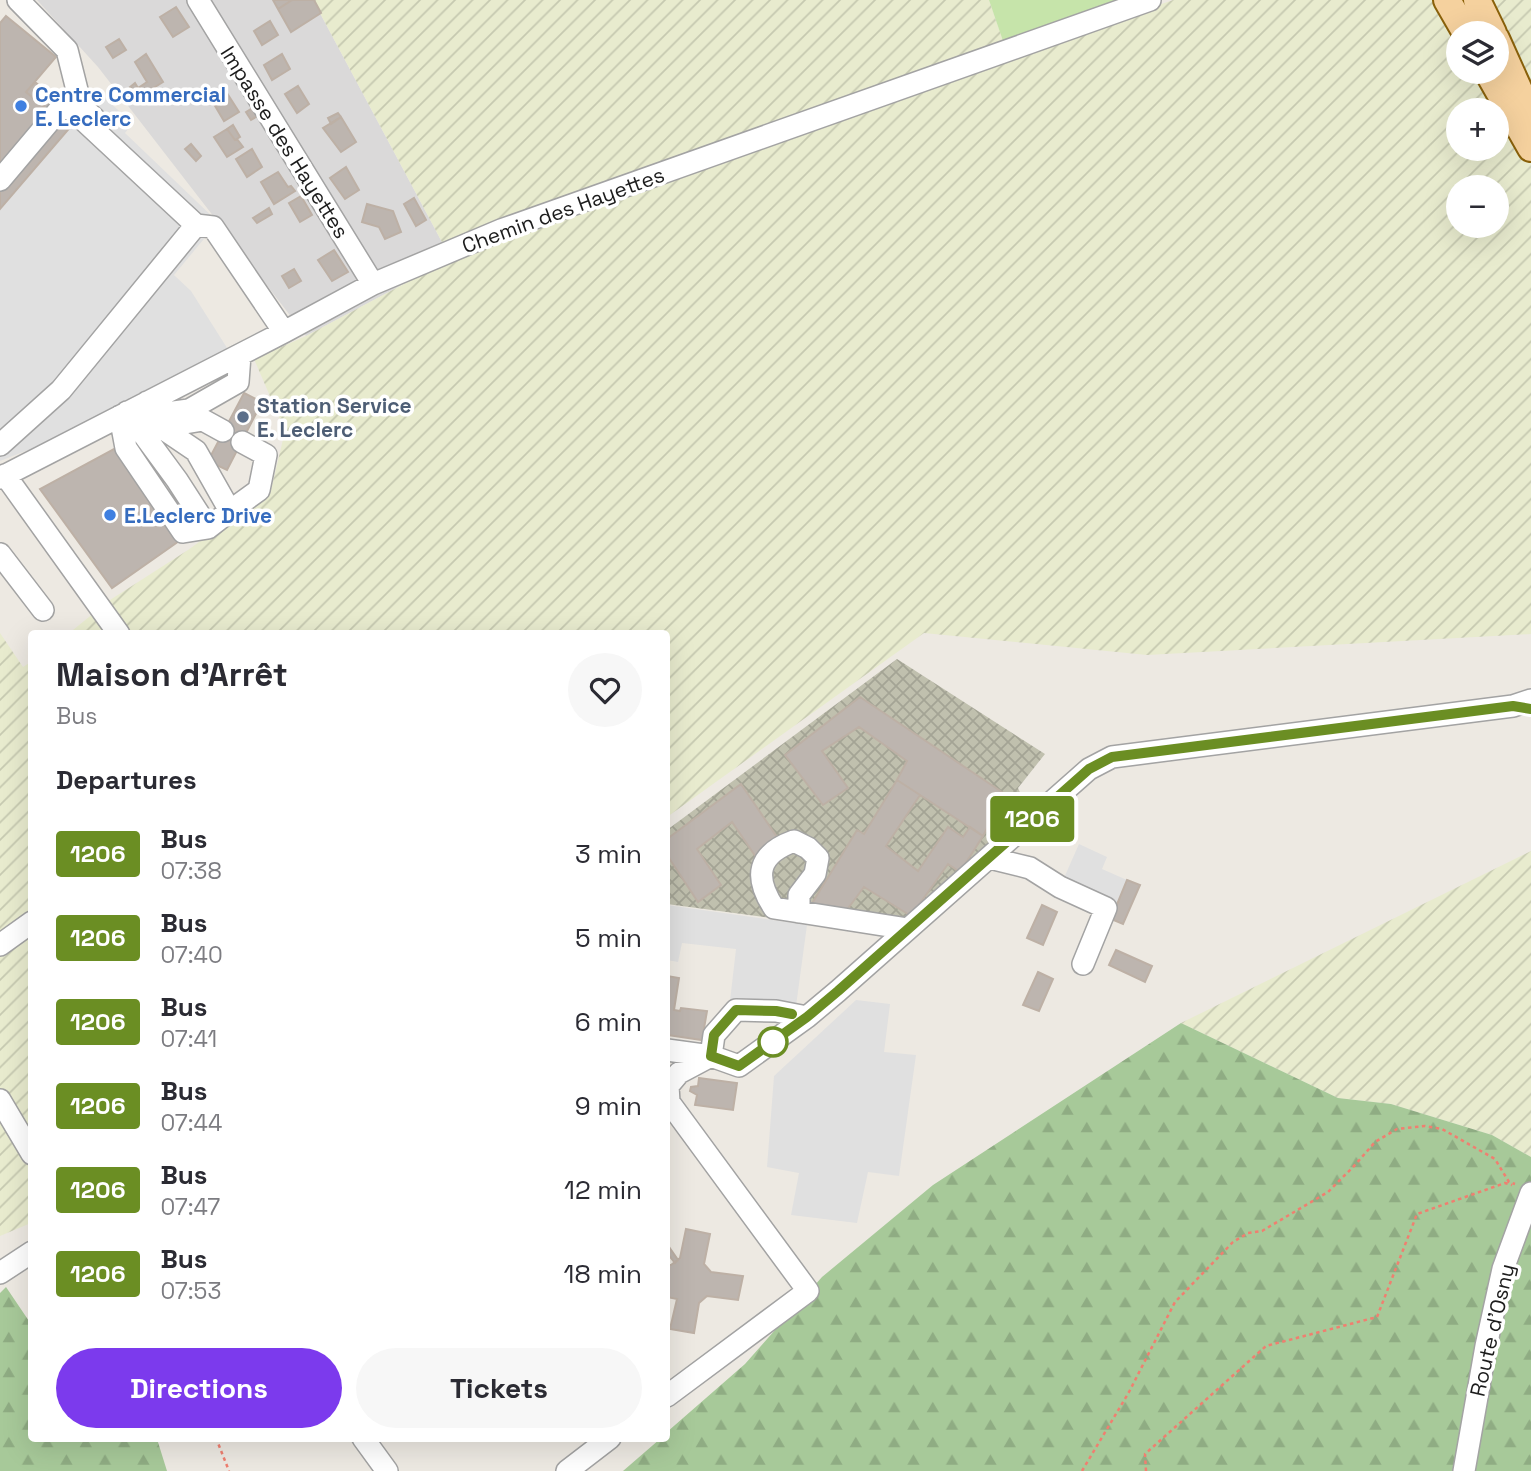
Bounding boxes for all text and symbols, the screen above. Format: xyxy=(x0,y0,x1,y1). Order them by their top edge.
map controls xyxy=(1446,21,1509,238)
button: layers xyxy=(1446,21,1509,84)
street label: Impasse des Hayettes xyxy=(215,41,355,243)
place label: Centre Commercial E. Leclerc xyxy=(35,81,226,132)
marker: Centre Commercial E. Leclerc xyxy=(13,98,29,114)
button: + xyxy=(1446,98,1509,161)
street label: Chemin des Hayettes xyxy=(458,161,668,259)
button: − xyxy=(1446,175,1509,238)
place label: Station Service E. Leclerc xyxy=(257,392,412,443)
marker: Station Service E. Leclerc xyxy=(235,409,251,425)
place label: E.Leclerc Drive xyxy=(124,502,272,529)
marker: E.Leclerc Drive xyxy=(102,507,118,523)
button: heart xyxy=(568,653,642,727)
text: Maison d'Arrêt xyxy=(56,654,288,696)
text: Bus xyxy=(56,701,97,731)
text: Departures xyxy=(56,763,197,797)
line badge: 1206 xyxy=(983,796,1081,842)
text: 1206 xyxy=(1004,803,1060,834)
text: Bus xyxy=(161,822,207,856)
text: 3 min xyxy=(575,837,642,871)
text: 1206 xyxy=(70,838,126,869)
text: 07:38 xyxy=(161,856,222,886)
text: Bus xyxy=(161,906,207,940)
text: 5 min xyxy=(575,921,642,955)
text: 1206 xyxy=(70,922,126,953)
text: 07:40 xyxy=(161,940,223,970)
text: Bus xyxy=(161,990,207,1024)
text: 6 min xyxy=(575,1005,642,1039)
text: 1206 xyxy=(70,1006,126,1037)
text: 07:41 xyxy=(161,1024,217,1054)
unlabelled marker xyxy=(758,1027,788,1057)
text: Bus xyxy=(161,1074,207,1108)
text: 9 min xyxy=(575,1089,642,1123)
text: 1206 xyxy=(70,1090,126,1121)
text: 07:44 xyxy=(161,1108,222,1138)
text: Bus xyxy=(161,1158,207,1192)
text: 12 min xyxy=(564,1173,642,1207)
text: 1206 xyxy=(70,1174,126,1205)
text: 07:47 xyxy=(161,1192,220,1222)
text: Bus xyxy=(161,1242,207,1276)
text: 18 min xyxy=(564,1257,642,1291)
text: 1206 xyxy=(70,1258,126,1289)
street label: Route d'Osny xyxy=(1464,1261,1520,1399)
text: 07:53 xyxy=(161,1276,221,1306)
button: Directions xyxy=(56,1348,342,1428)
button: Tickets xyxy=(356,1348,642,1428)

